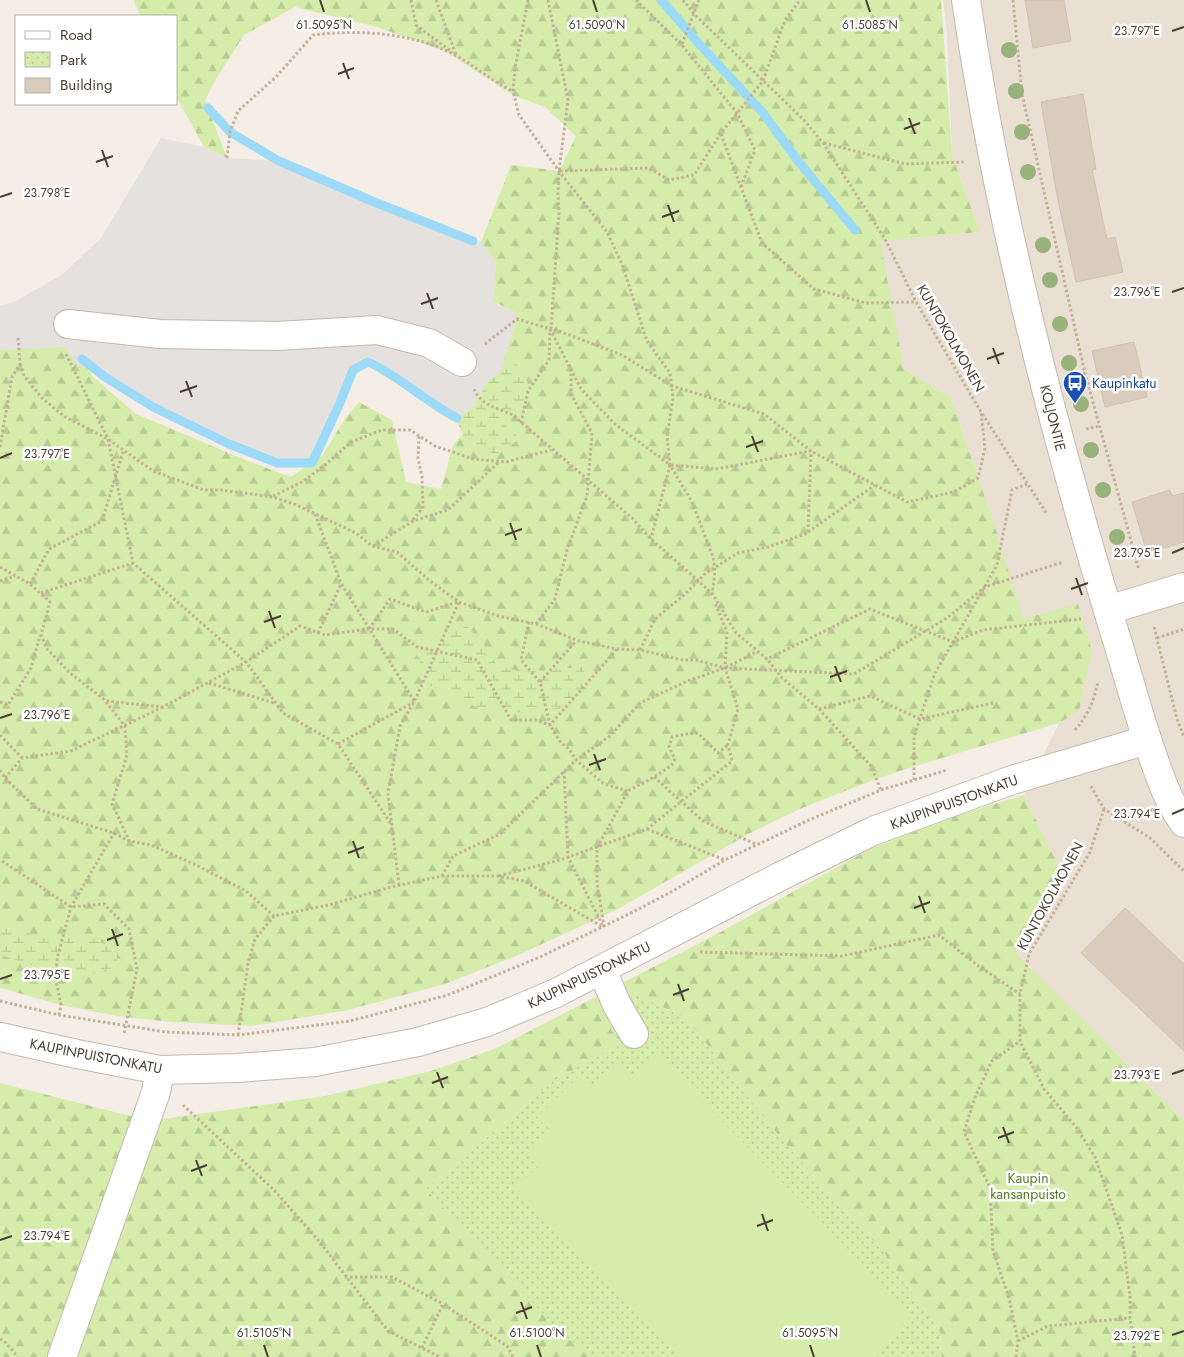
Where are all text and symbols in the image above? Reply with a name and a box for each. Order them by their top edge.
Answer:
legend [15,15,178,105]
text: 61.5095°N [296,16,352,34]
text: 61.5090°N [569,16,625,34]
text: 61.5085°N [842,16,898,34]
text: 23.797°E [1114,22,1160,40]
text: Road [60,24,92,46]
text: Park [60,49,87,71]
text: Building [60,74,112,96]
text: 23.798°E [24,184,70,202]
street label: KUNTOKOLMONEN [912,281,990,395]
text: 23.796°E [1114,283,1160,301]
bus stop icon: Kaupinkatu [1062,370,1088,404]
place label: Kaupinkatu [1092,373,1157,393]
street label: KOLJONTIE [1035,383,1071,453]
text: 23.797°E [24,445,70,463]
text: 23.795°E [1114,544,1160,562]
text: 23.796°E [24,706,70,724]
street label: KAUPINPUISTONKATU [887,770,1021,834]
text: 23.794°E [1114,805,1160,823]
street label: KUNTOKOLMONEN [1012,838,1088,954]
street label: KAUPINPUISTONKATU [524,937,654,1013]
text: 23.795°E [24,966,70,984]
street label: KAUPINPUISTONKATU [28,1033,164,1079]
text: 23.793°E [1114,1066,1160,1084]
park label: Kaupin kansanpuisto [990,1168,1066,1204]
text: 23.794°E [24,1227,70,1245]
text: 61.5105°N [237,1324,291,1342]
text: 61.5100°N [509,1324,565,1342]
text: 61.5095°N [782,1324,838,1342]
text: 23.792°E [1114,1327,1160,1345]

